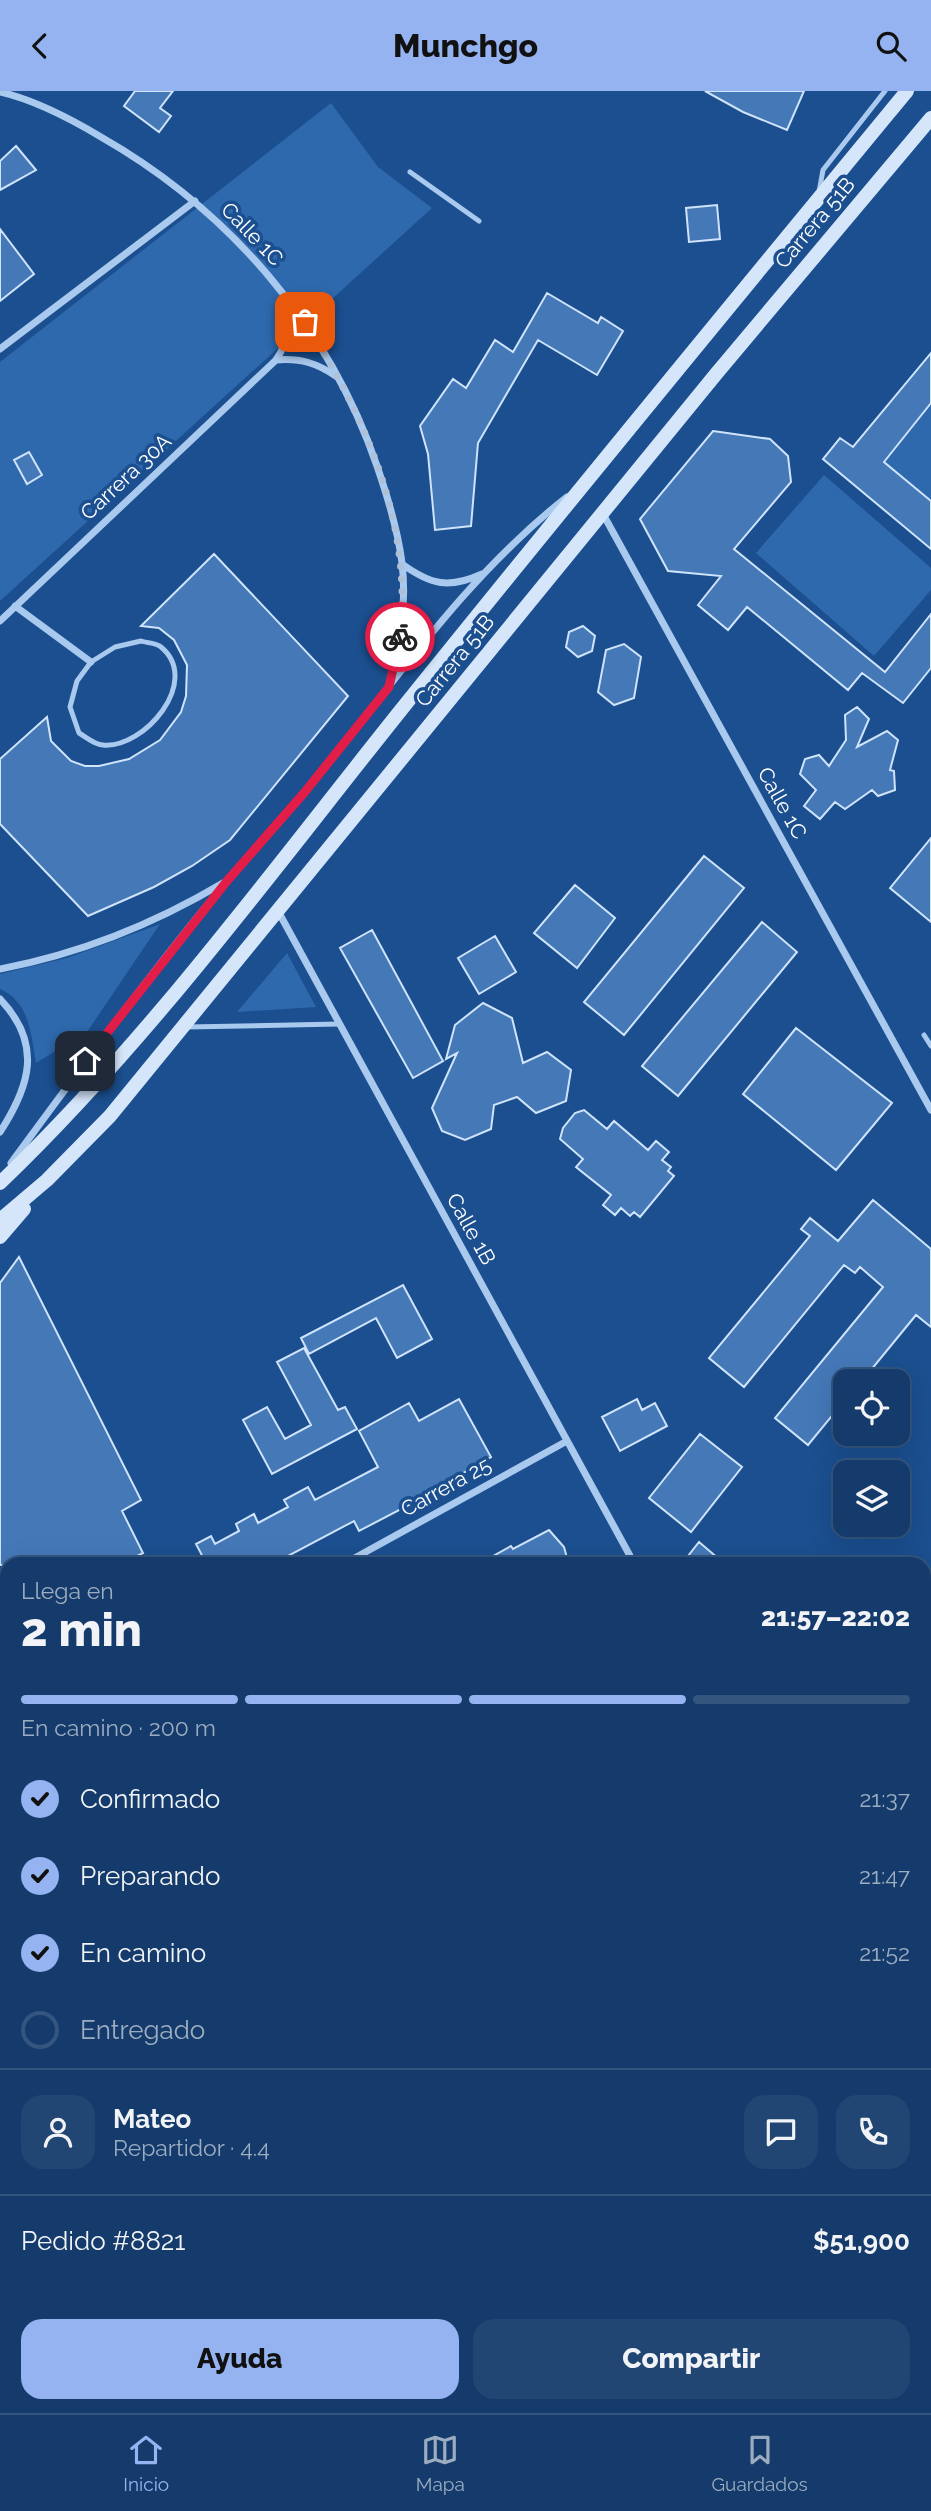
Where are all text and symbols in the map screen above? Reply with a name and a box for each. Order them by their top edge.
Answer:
icon: back [21,27,59,65]
text: Munchgo [393,27,538,64]
icon: search [872,27,910,65]
street label: Carrera 51B [769,172,860,273]
street label: Calle 1C [216,197,289,271]
pin [275,292,335,352]
icon: bag [286,303,324,341]
street label: Carrera 30A [75,428,176,525]
courier [365,602,435,672]
street label: Carrera 51B [410,610,499,712]
icon: bike [381,618,419,656]
street label: Calle 1C [753,762,812,843]
pin [55,1031,115,1091]
icon: home [66,1042,104,1080]
street label: Calle 1B [442,1189,501,1269]
map controls [833,1369,910,1537]
button: locate [833,1369,910,1446]
street label: Carrera 25 [396,1452,495,1522]
button: layers [833,1460,910,1537]
text: Llega en [21,1577,114,1604]
text: 21:57–22:02 [761,1602,910,1632]
text: 2 min [21,1603,142,1657]
text: En camino · 200 m [21,1714,216,1741]
icon: check [21,1780,59,1818]
text: Confirmado [80,1784,220,1814]
text: 21:37 [859,1785,910,1812]
icon: check [21,1857,59,1895]
text: Preparando [80,1861,220,1891]
text: 21:47 [859,1862,910,1889]
icon: check [21,1934,59,1972]
text: En camino [80,1938,206,1968]
text: 21:52 [859,1939,910,1966]
text: Entregado [80,2015,205,2045]
button: person [21,2095,95,2169]
button: chat [744,2095,818,2169]
button: phone [836,2095,910,2169]
text: Mateo [113,2104,191,2134]
text: Repartidor · 4.4 [113,2134,270,2161]
text: Pedido #8821 [21,2226,185,2256]
text: $51,900 [813,2226,910,2256]
button: Ayuda [21,2319,459,2399]
button: Compartir [473,2319,910,2399]
tab: Inicio [123,2431,169,2495]
tab: Mapa [416,2431,465,2495]
tab: Guardados [712,2431,808,2495]

